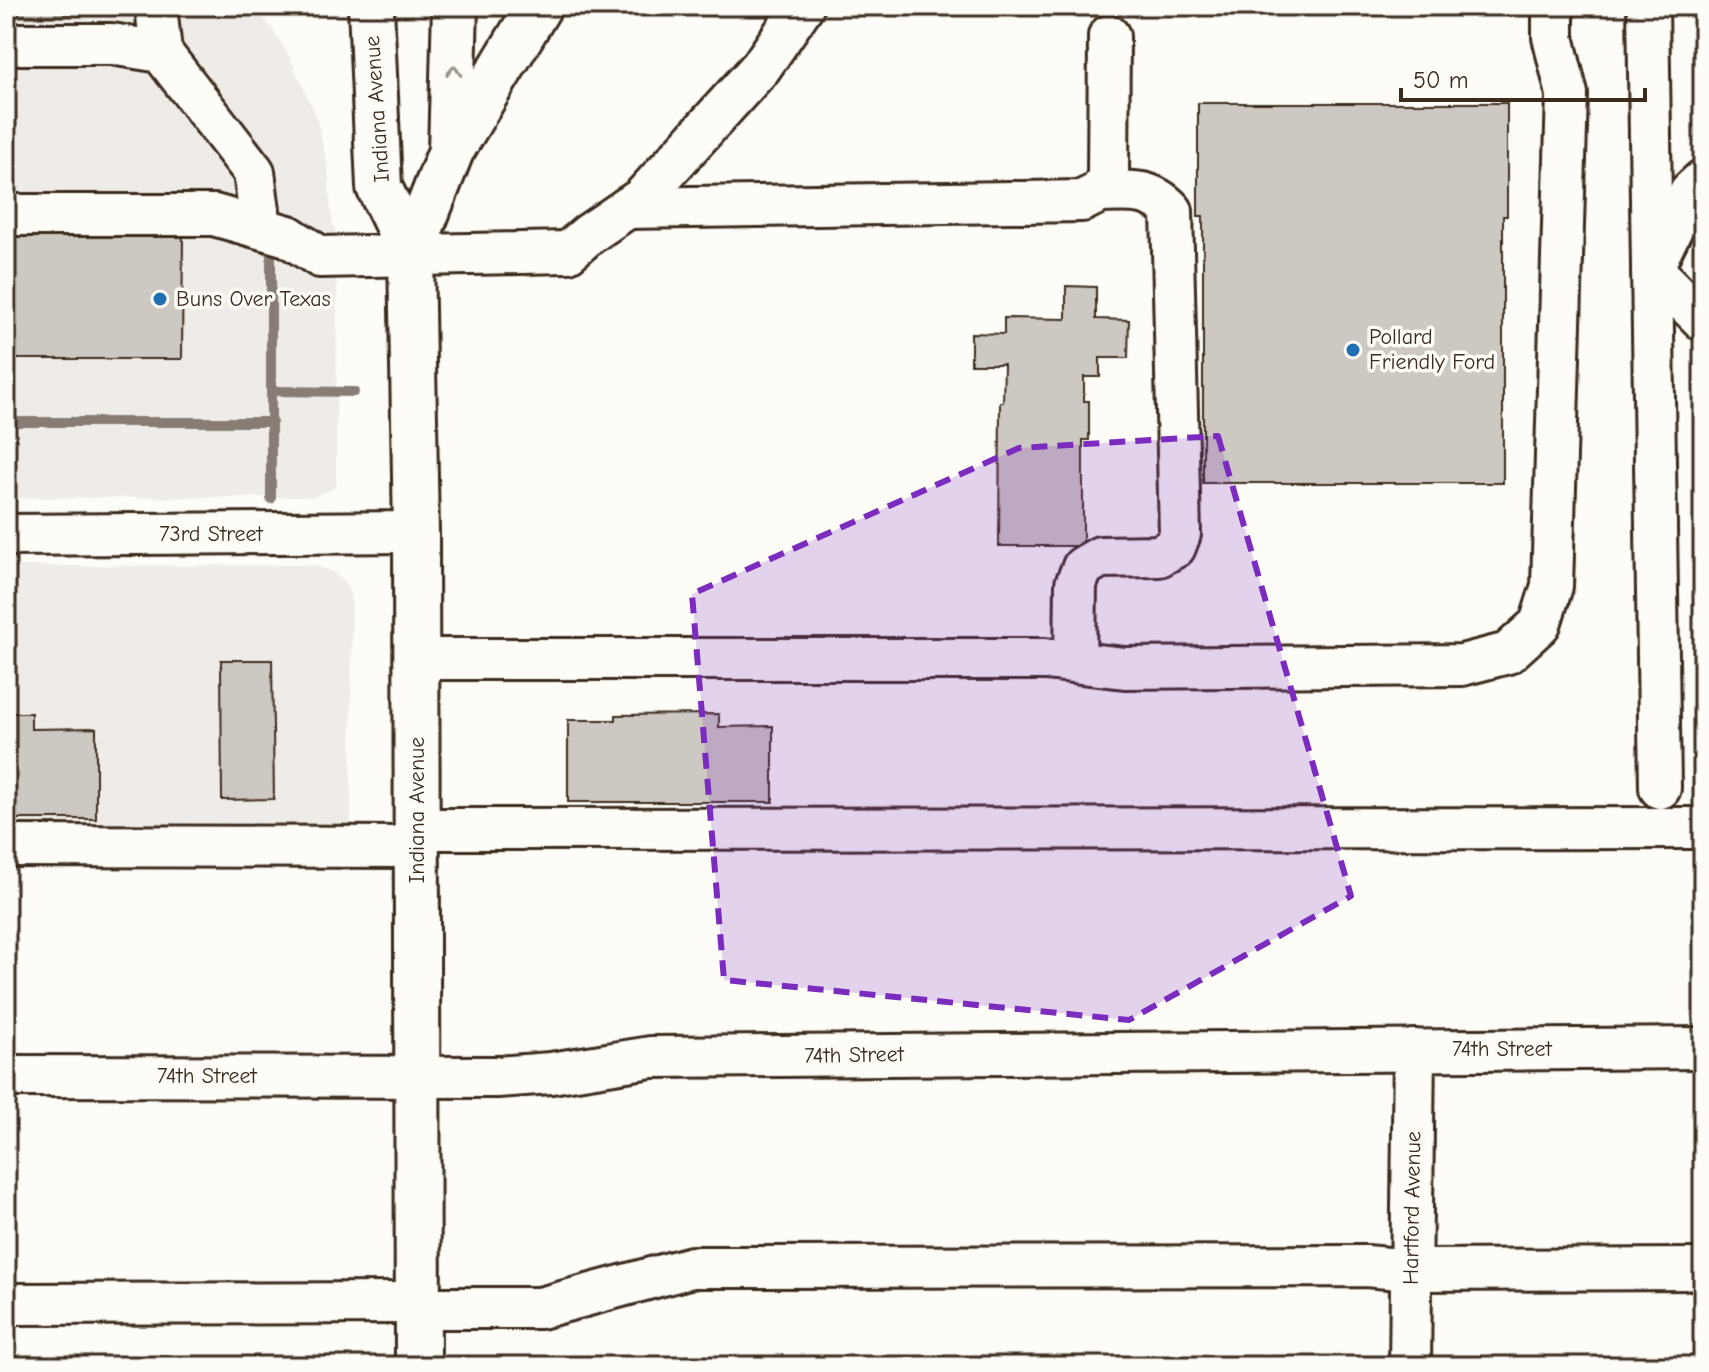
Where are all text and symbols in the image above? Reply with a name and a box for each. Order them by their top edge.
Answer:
street label: Indiana Avenue [359,35,395,183]
scale bar [1401,52,1645,102]
one-way arrow [446,64,463,77]
text: 50 m [1413,66,1469,94]
place label: Buns Over Texas [176,286,331,312]
marker: Buns Over Texas [151,290,169,308]
place label: Pollard Friendly Ford [1369,324,1495,375]
marker: Pollard Friendly Ford [1344,341,1362,359]
street label: 73rd Street [159,521,264,547]
street label: Indiana Avenue [404,737,430,883]
street label: 74th Street [1452,1036,1553,1062]
street label: 74th Street [804,1041,905,1069]
street label: 74th Street [157,1063,258,1089]
street label: Hartford Avenue [1398,1131,1426,1285]

